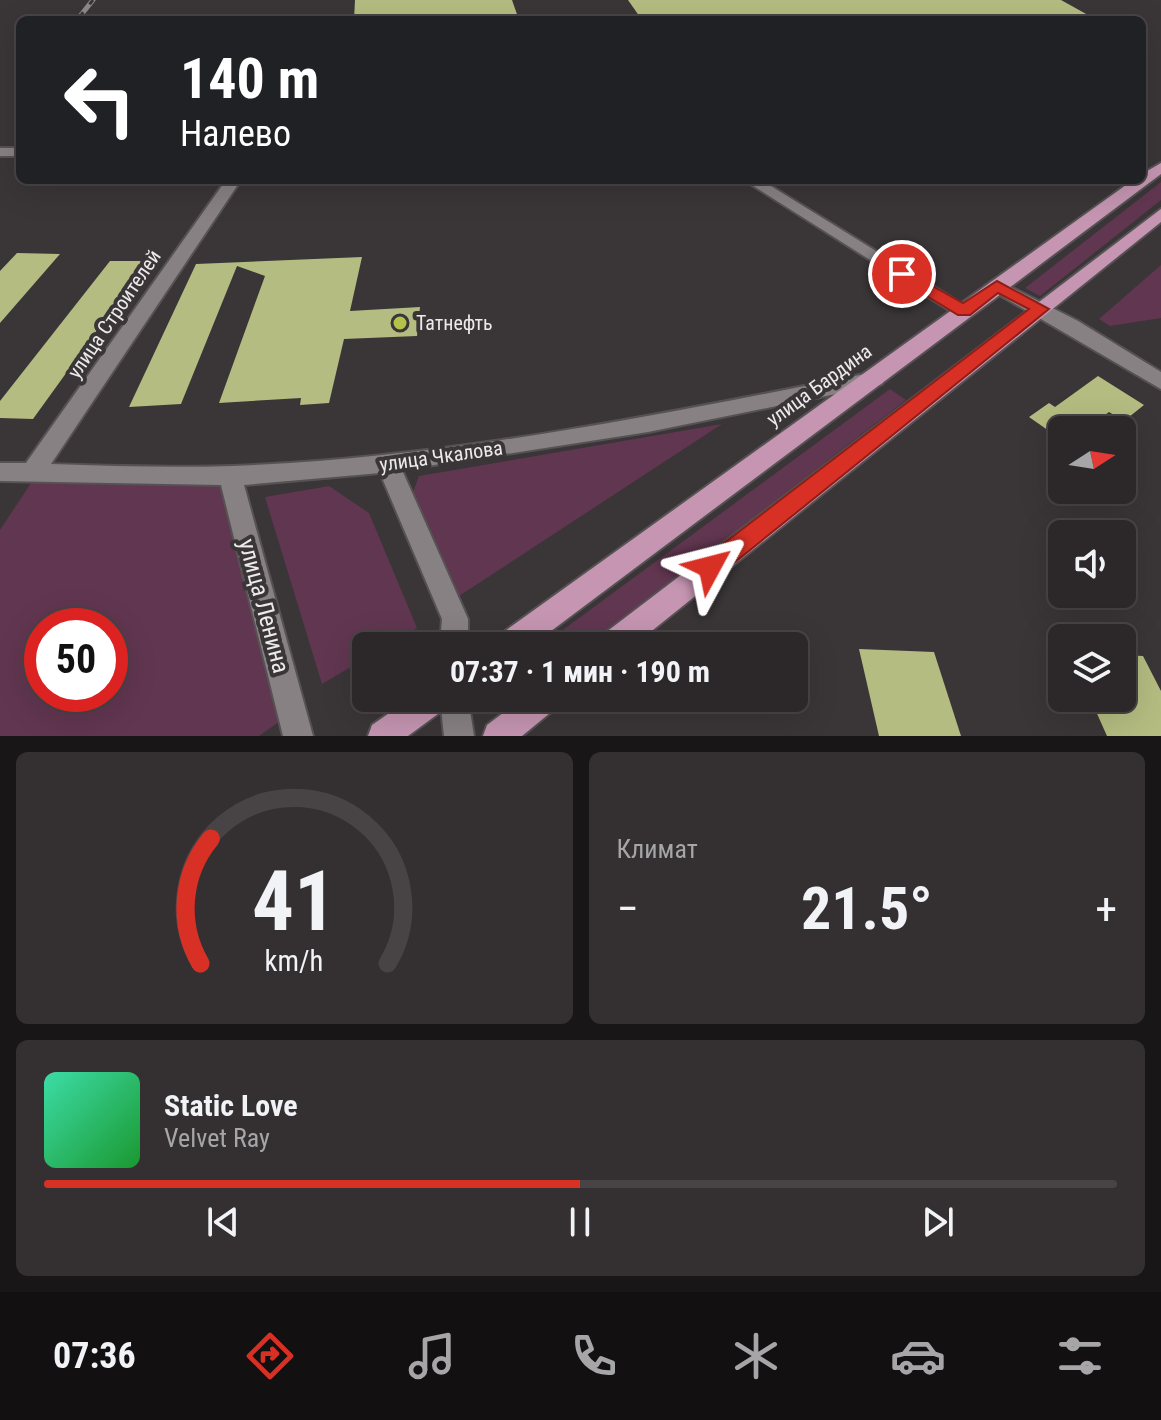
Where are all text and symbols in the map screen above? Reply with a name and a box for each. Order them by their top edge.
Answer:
text: 140 m [180,46,319,112]
icon: left [48,48,152,152]
text: Налево [180,113,291,155]
pin [868,240,936,308]
street label: улица Строителей [62,245,166,383]
icon: arrive [880,252,924,296]
place label: Татнефть [416,311,493,335]
marker: Татнефть [391,314,409,332]
street label: улица Бардина [762,339,876,431]
north arrow [1048,416,1136,504]
map controls [1048,416,1136,712]
street label: улица Чкалова [378,435,504,477]
button: sound [1048,520,1136,608]
position arrow [668,525,752,609]
street label: улица Ленина [233,536,295,676]
speed limit sign: 50 [24,608,128,712]
button: layers [1048,624,1136,712]
text: 07:37 · 1 мин · 190 m [450,654,710,689]
text: Климат [617,834,698,864]
text: 41 [252,853,336,950]
text: 21.5° [801,873,933,944]
text: − [617,883,639,935]
text: + [1095,883,1117,935]
text: km/h [265,944,324,978]
text: Static Love [164,1088,298,1123]
text: Velvet Ray [164,1123,270,1153]
icon: previous [201,1200,245,1244]
icon: pause [558,1200,602,1244]
icon: next [916,1200,960,1244]
icon: directions [242,1328,298,1384]
icon: music [404,1328,460,1384]
icon: phone [566,1328,622,1384]
icon: climate [728,1328,784,1384]
icon: car [890,1328,946,1384]
icon: filters [1052,1328,1108,1384]
text: 07:36 [53,1335,136,1377]

